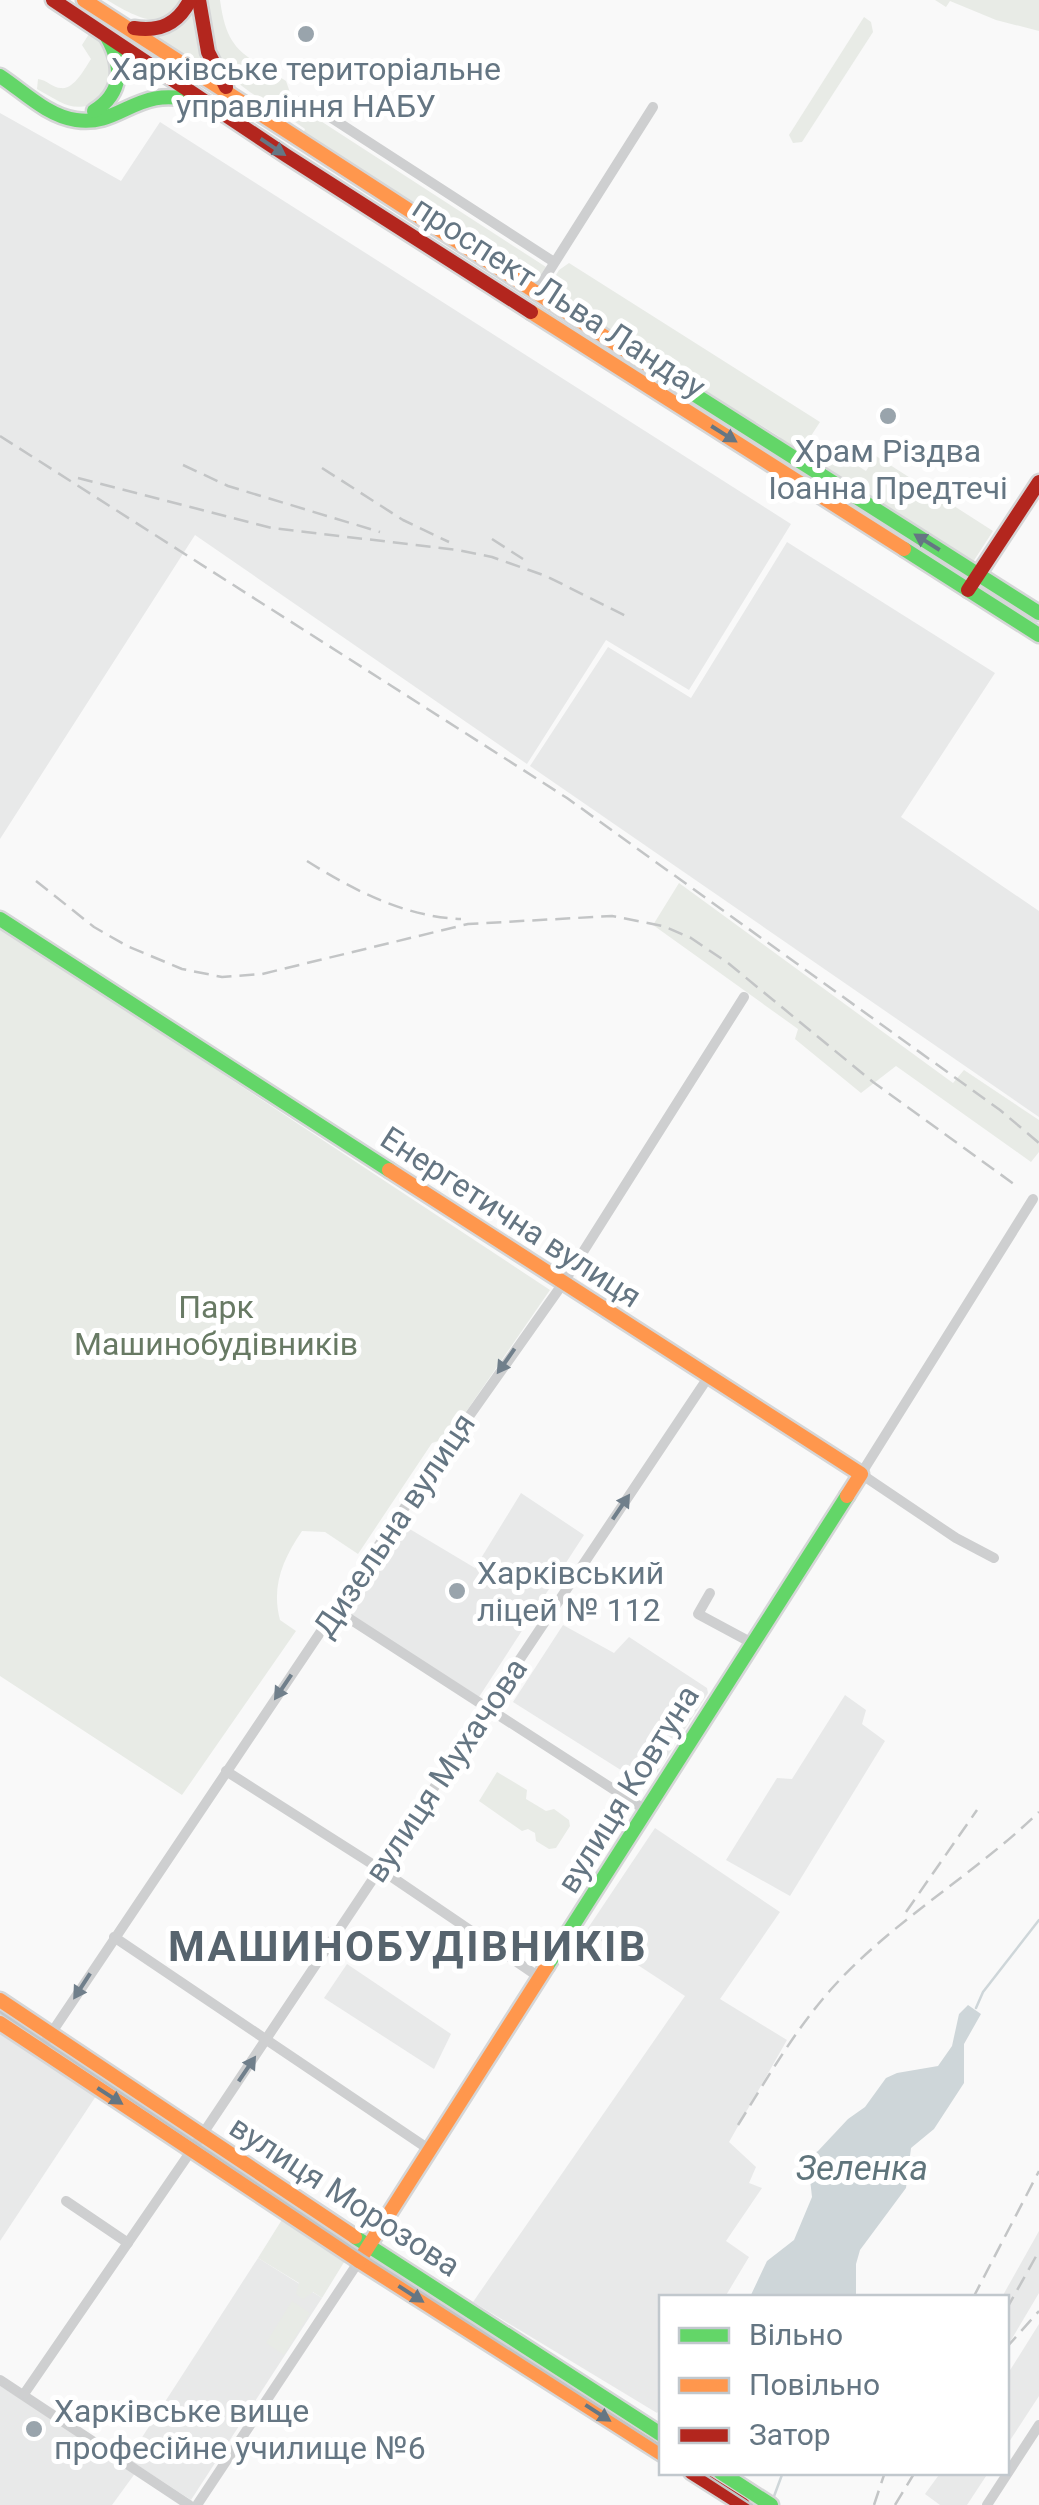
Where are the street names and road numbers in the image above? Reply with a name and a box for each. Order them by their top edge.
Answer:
street label: проспект Льва Ландау [406,188,712,406]
street label: Енергетична вулиця [374,1119,648,1315]
street label: Дизельна вулиця [305,1406,483,1644]
street label: вулиця Мухачова [357,1651,535,1889]
street label: вулиця Ковтуна [549,1678,707,1900]
street label: вулиця Морозова [223,2107,467,2285]

